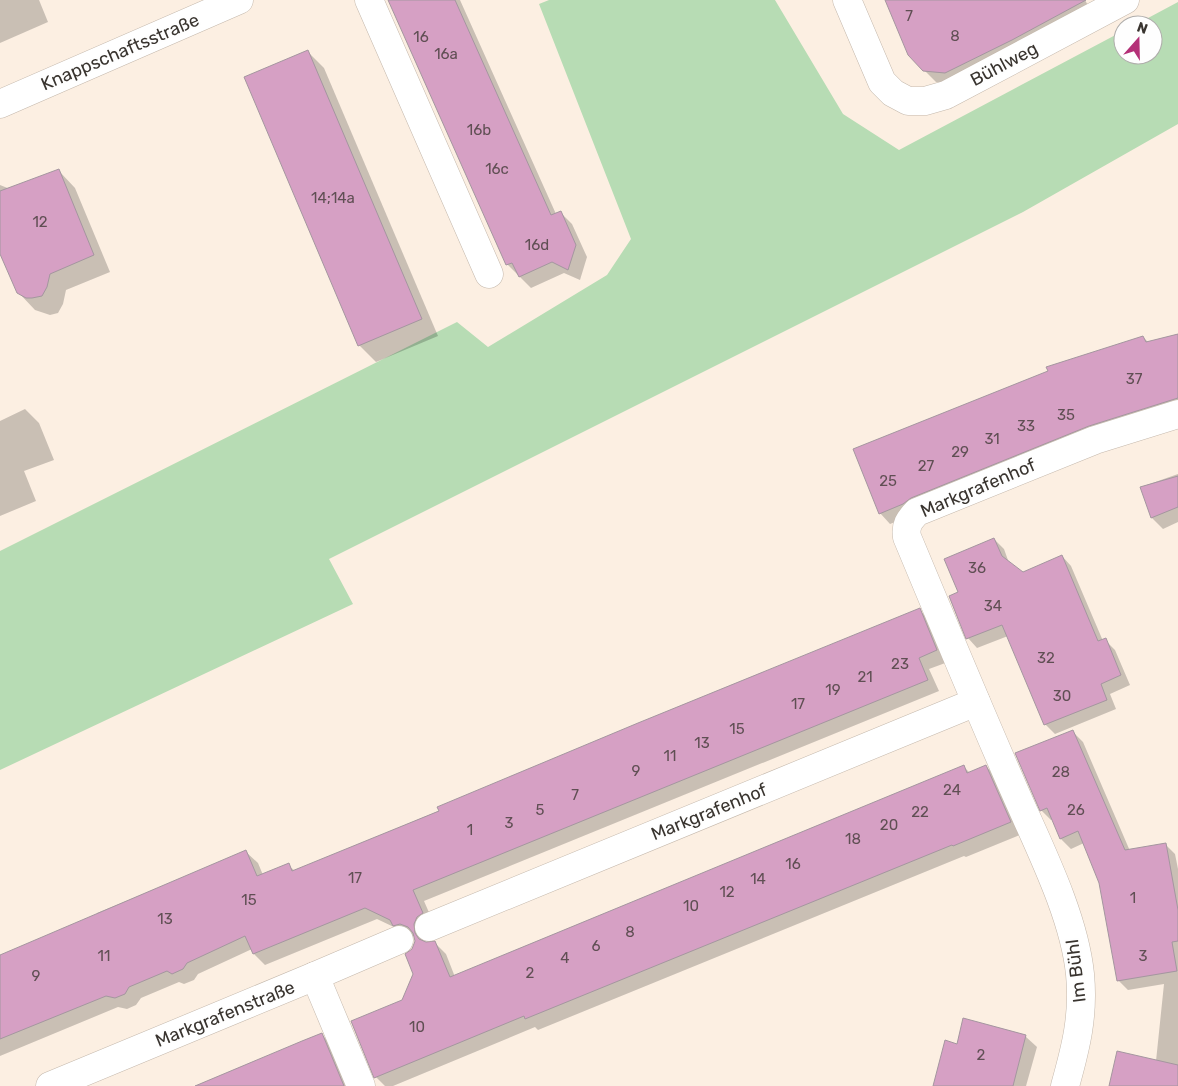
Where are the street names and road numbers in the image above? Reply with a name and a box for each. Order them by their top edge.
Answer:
street label: Knappschaftsstraße [38,9,202,95]
street label: Bühlweg [967,37,1041,91]
street label: Markgrafenhof [917,454,1039,522]
street label: Markgrafenhof [648,779,770,845]
street label: Im Bühl [1061,938,1091,1004]
street label: Markgrafenstraße [152,976,298,1052]

